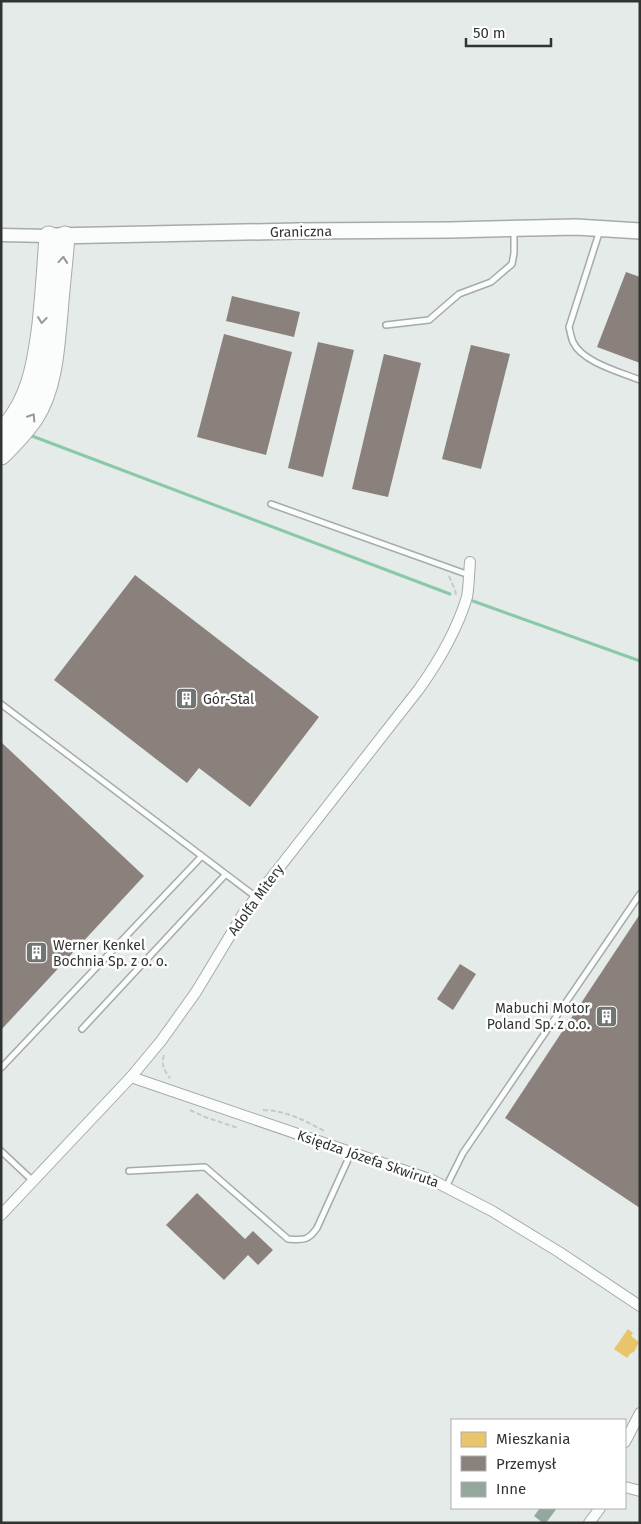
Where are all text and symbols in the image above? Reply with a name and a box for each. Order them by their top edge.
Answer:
scale bar [466,15,551,47]
text: 50 m [473,24,506,42]
street label: Graniczna [270,223,332,241]
one-way arrow [57,255,68,263]
one-way arrow [37,316,48,324]
one-way arrow [26,414,36,423]
building icon: Gór-Stal [175,687,199,711]
place label: Gór-Stal [203,691,254,708]
street label: Adolfa Mitery [224,861,288,939]
place label: Werner Kenkel Bochnia Sp. z o. o. [53,937,167,970]
building icon: Werner Kenkel Bochnia Sp. z o. o. [25,941,49,965]
place label: Mabuchi Motor Poland Sp. z o.o. [487,1000,591,1033]
building icon: Mabuchi Motor Poland Sp. z o.o. [594,1004,618,1028]
street label: Księdza Józefa Skwiruta [295,1127,441,1191]
legend [451,1419,626,1509]
text: Mieszkania [496,1430,570,1448]
text: Przemysł [496,1455,557,1473]
text: Inne [496,1480,526,1498]

